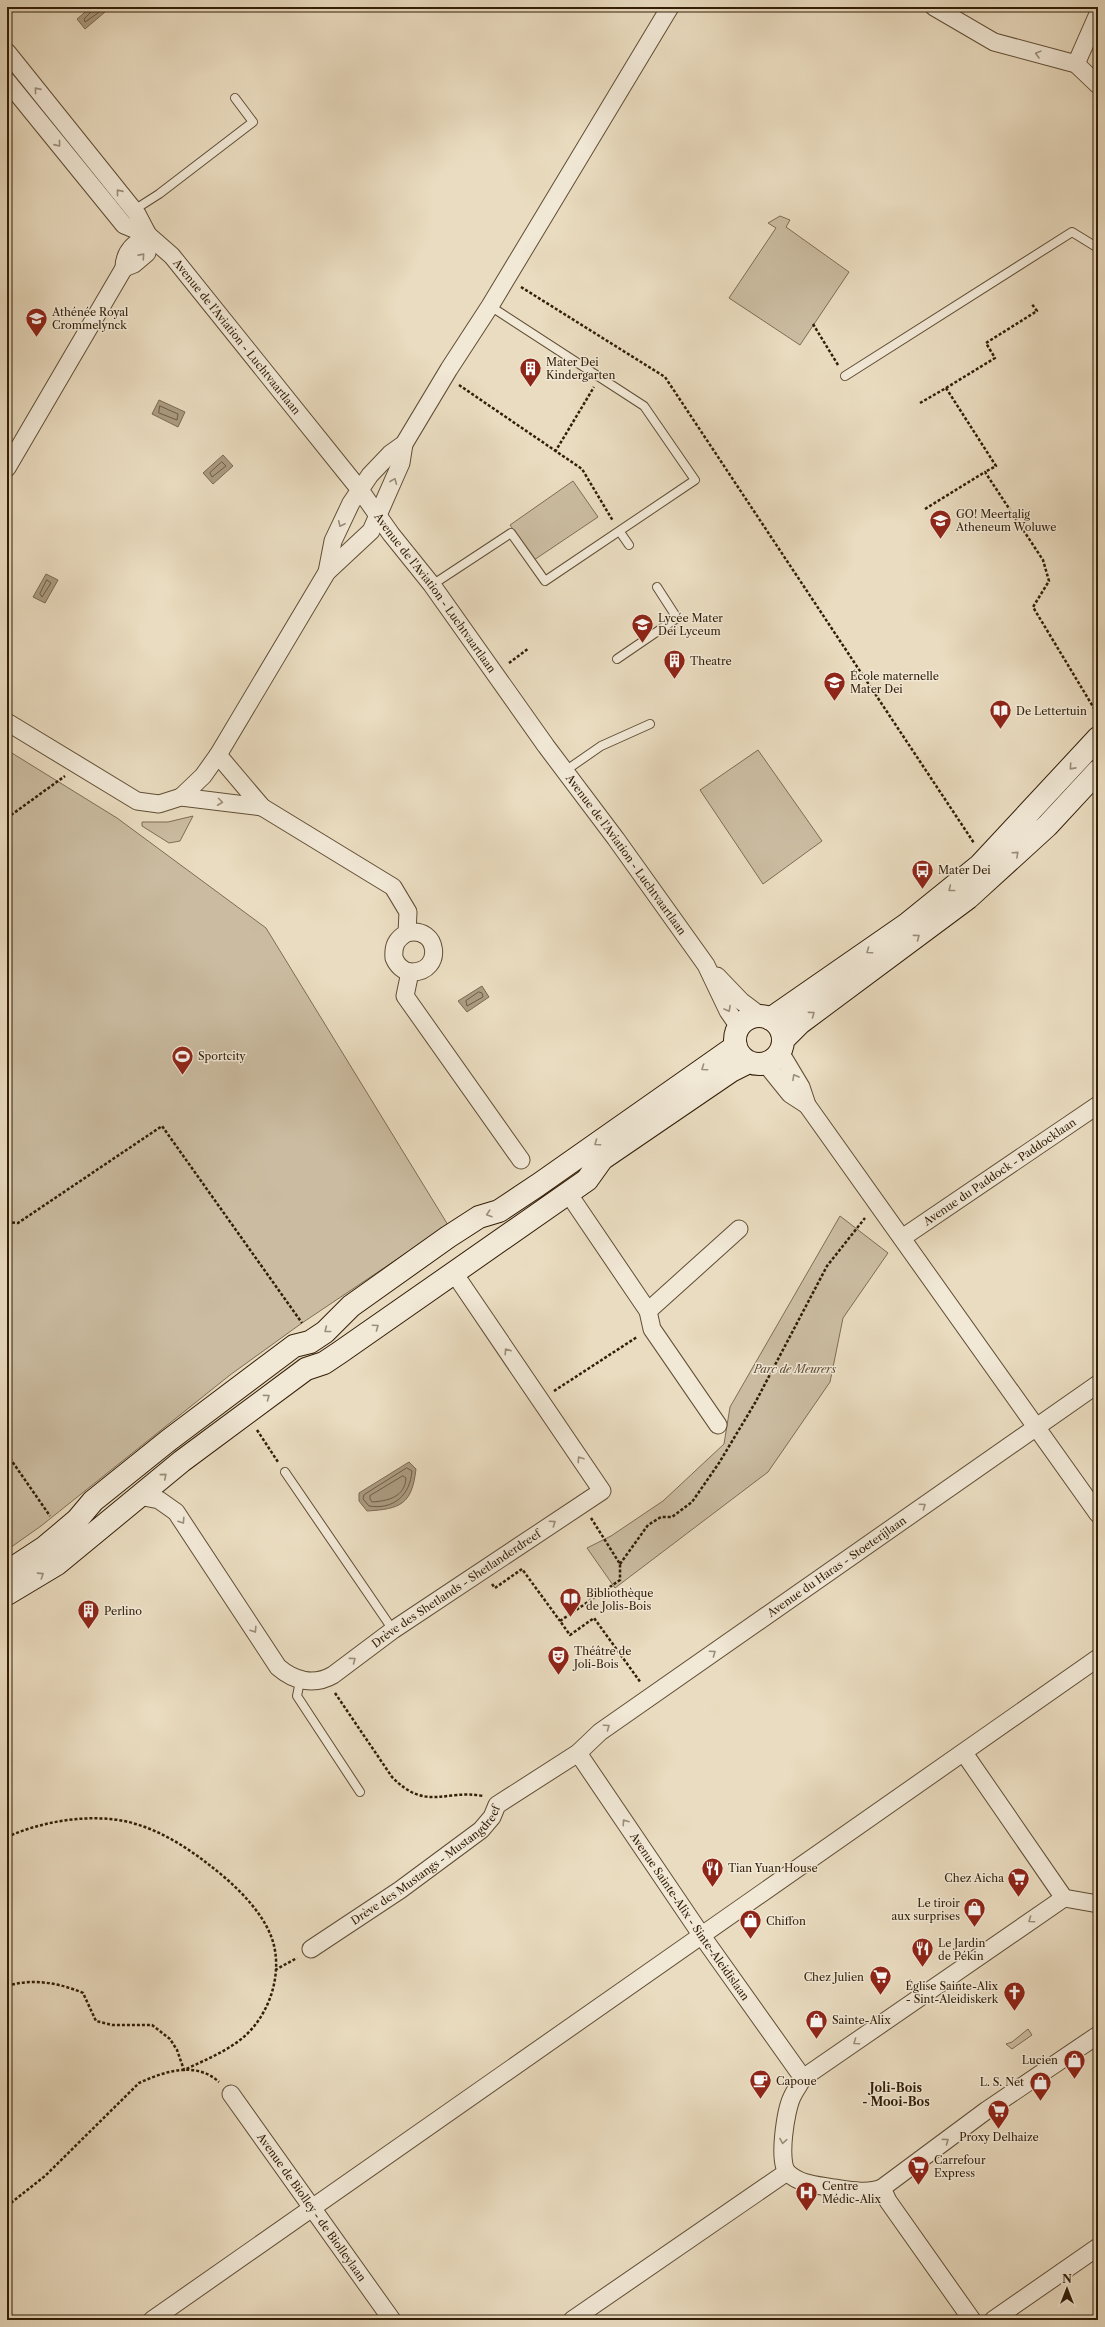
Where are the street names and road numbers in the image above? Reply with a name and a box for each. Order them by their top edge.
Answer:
street label: Avenue de l'Aviation - Luchtvaartlaan [170,255,304,417]
street label: Avenue de l'Aviation - Luchtvaartlaan [371,509,499,676]
street label: Avenue de l'Aviation - Luchtvaartlaan [562,771,689,938]
street label: Avenue du Paddock - Paddocklaan [920,1115,1079,1229]
street label: Avenue du Haras - Stoeterijlaan [764,1513,909,1621]
street label: Drève des Shetlands - Shetlanderdreef [369,1525,545,1651]
street label: Drève des Mustangs - Mustangdreef [348,1801,504,1928]
street label: Avenue Sainte-Alix - Sinte-Aleidislaan [626,1829,753,2003]
street label: Avenue de Biolley - de Biolleylaan [253,2130,369,2284]

